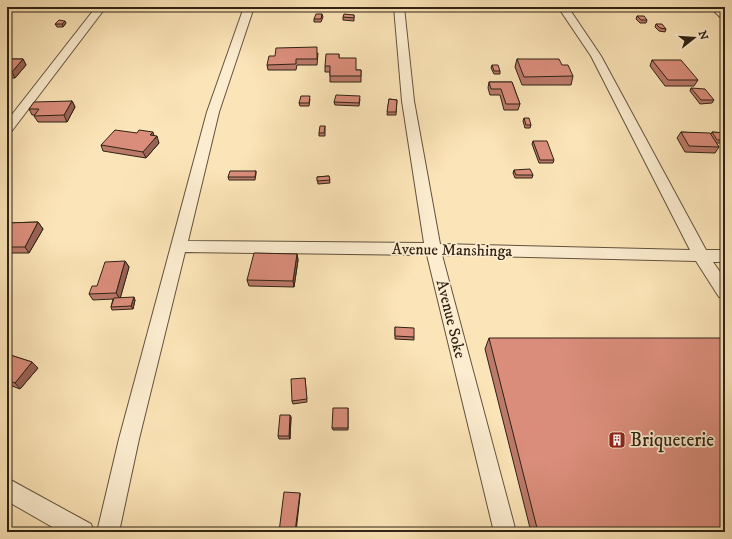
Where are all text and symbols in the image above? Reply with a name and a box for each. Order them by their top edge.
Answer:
north arrow [674,18,714,58]
text: N [695,29,711,42]
street label: Avenue Manshinga [392,239,512,261]
street label: Avenue Soke [432,278,470,361]
place label: Briqueterie [630,429,714,453]
building icon: Briqueterie [607,430,627,450]

